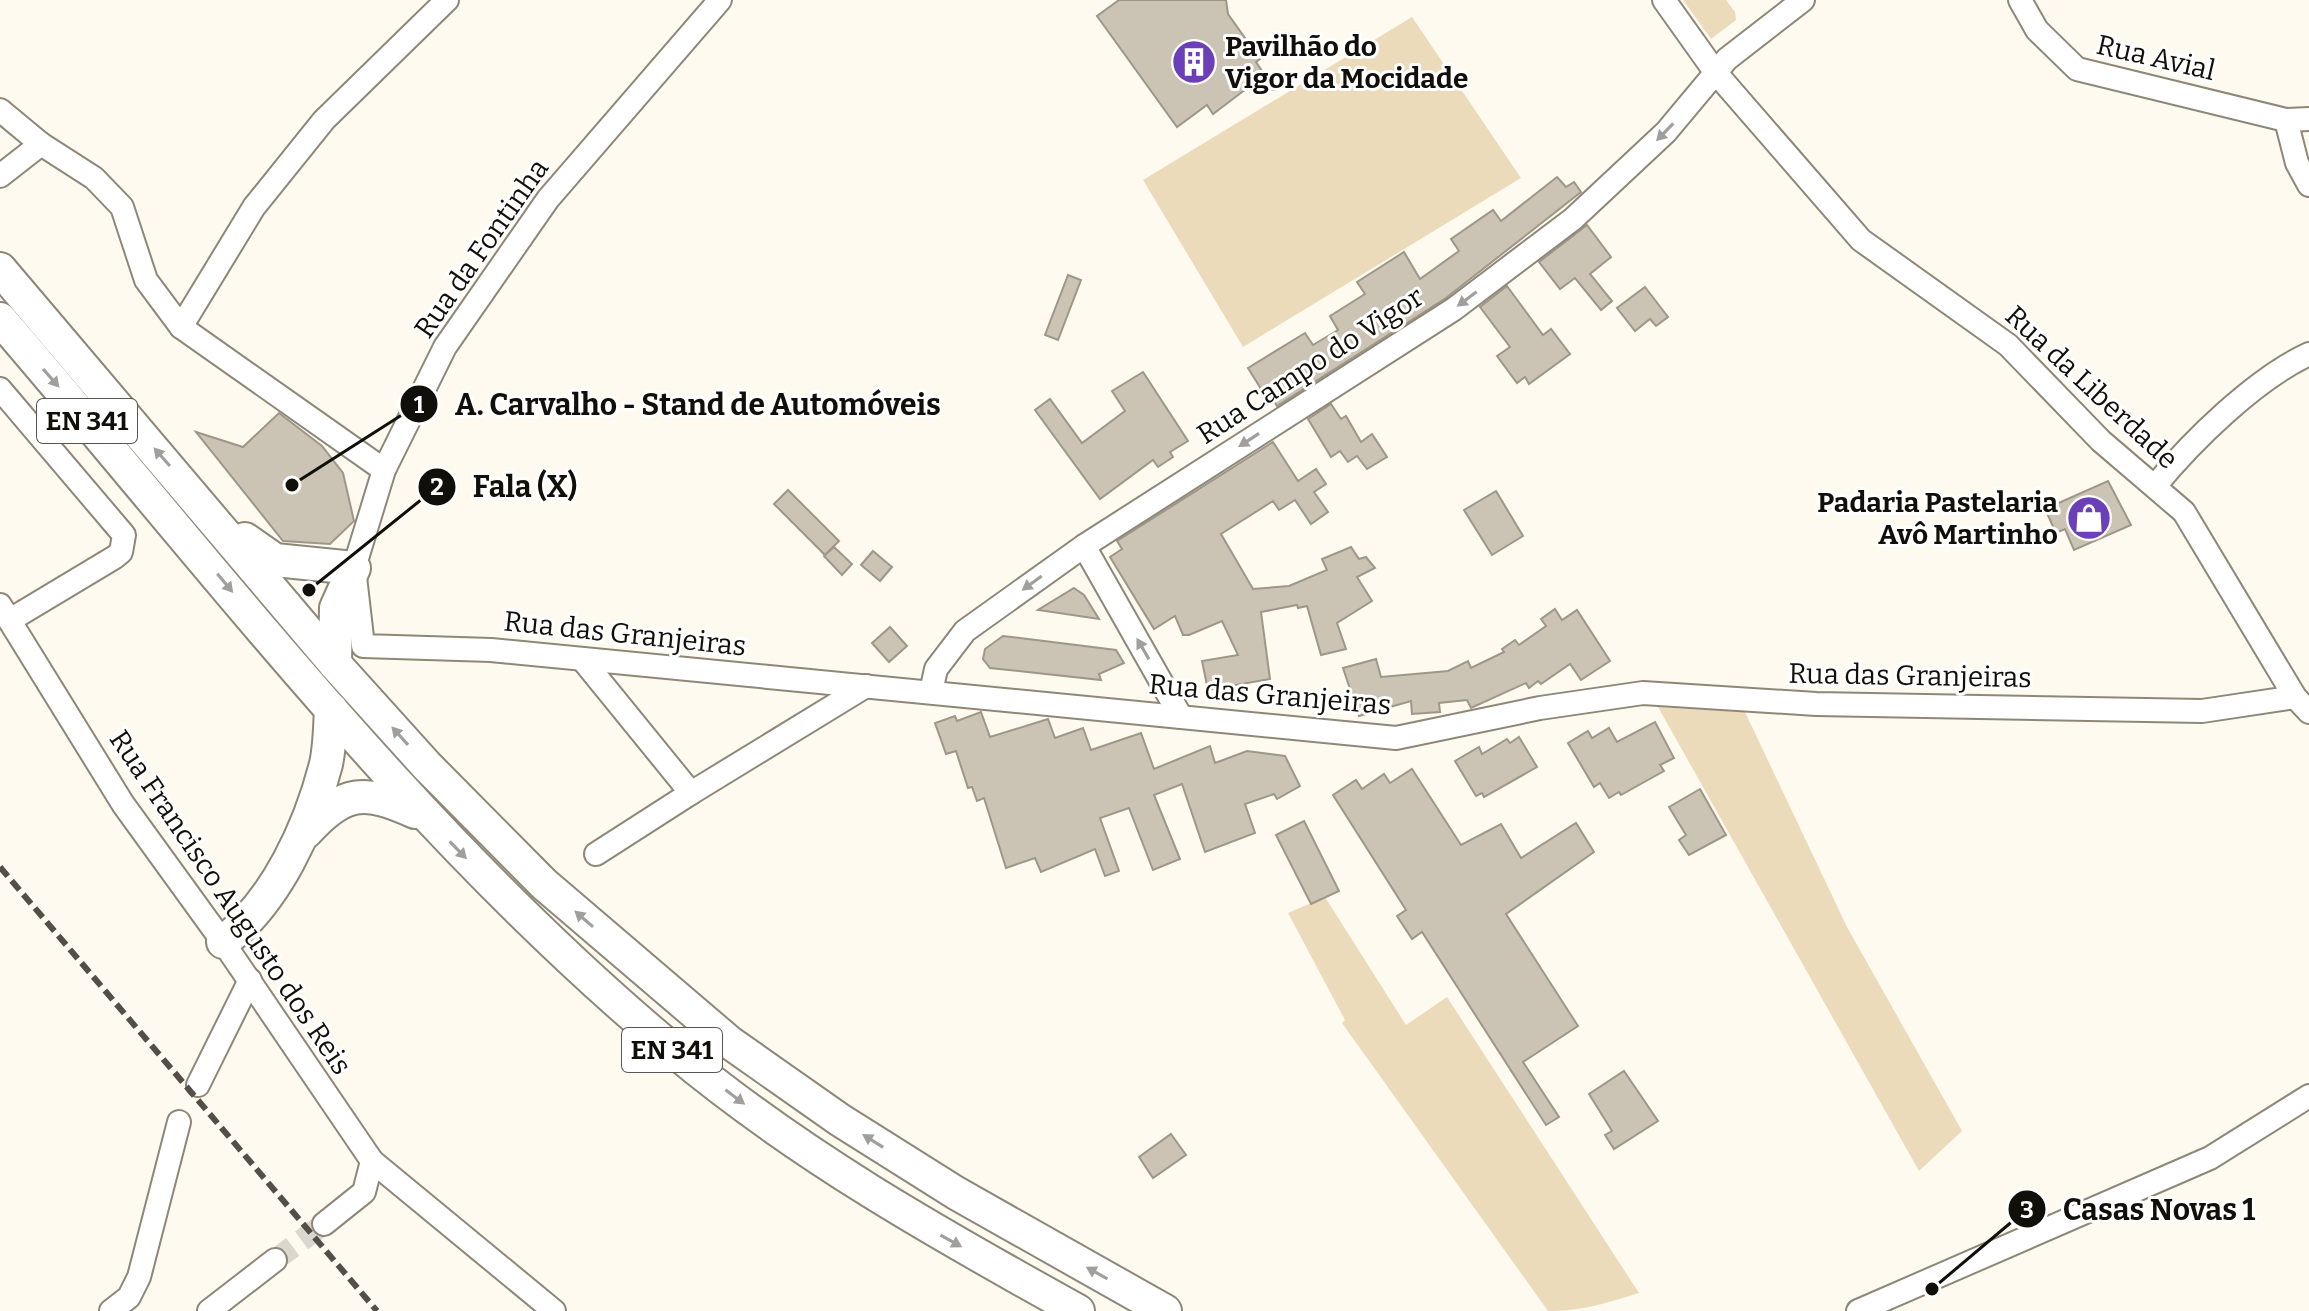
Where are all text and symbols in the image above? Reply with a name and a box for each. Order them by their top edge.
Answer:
street label: Rua Avial [2093,28,2218,87]
place label: Pavilhão do Vigor da Mocidade [1225,30,1468,95]
building icon: Pavilhão do Vigor da Mocidade [1170,38,1218,86]
one-way arrow [1657,122,1675,141]
street label: Rua da Fontinha [407,153,555,344]
street label: Rua Campo do Vigor [1191,280,1429,451]
one-way arrow [1456,291,1478,307]
street label: Rua da Liberdade [1999,299,2185,476]
one-way arrow [42,368,59,388]
callout: A. Carvalho - Stand de Automóveis [399,377,957,431]
text: A. Carvalho - Stand de Automóveis [455,387,941,423]
text: 1 [414,391,425,419]
road number: EN 341 [37,399,137,443]
one-way arrow [1238,433,1259,448]
one-way arrow [154,448,171,468]
callout: Fala (X) [417,460,593,514]
text: Fala (X) [473,469,577,505]
text: 2 [430,473,444,501]
place label: Padaria Pastelaria Avô Martinho [1817,486,2058,551]
shop icon: Padaria Pastelaria Avô Martinho [2065,494,2113,542]
one-way arrow [216,572,233,592]
one-way arrow [1021,575,1042,590]
street label: Rua das Granjeiras [502,604,748,663]
one-way arrow [1136,638,1150,660]
street label: Rua das Granjeiras [1788,657,2032,694]
street label: Rua das Granjeiras [1147,667,1393,722]
street label: Rua Francisco Augusto dos Reis [103,724,358,1081]
one-way arrow [391,726,409,746]
one-way arrow [448,840,466,859]
one-way arrow [575,911,595,928]
road number: EN 341 [622,1028,722,1072]
one-way arrow [725,1089,745,1105]
one-way arrow [862,1135,884,1149]
callout: Casas Novas 1 [2007,1182,2272,1236]
text: Casas Novas 1 [2063,1192,2255,1228]
text: 3 [2020,1196,2034,1224]
one-way arrow [940,1234,963,1248]
one-way arrow [1086,1266,1109,1280]

